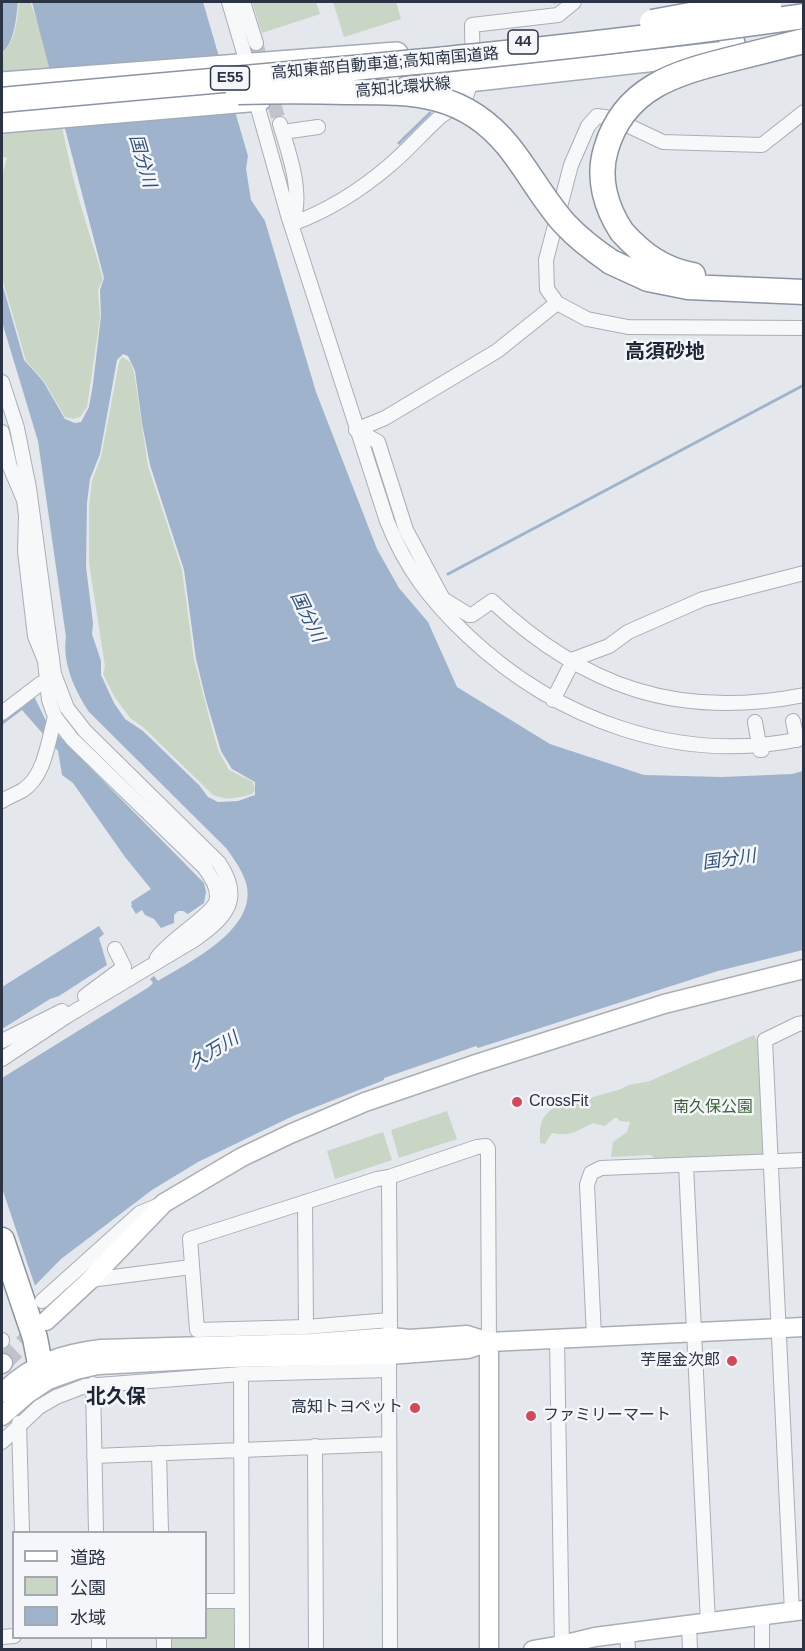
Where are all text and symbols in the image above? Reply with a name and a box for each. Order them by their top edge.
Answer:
road number: 44 [508,30,538,54]
street label: 高知東部自動車道;高知南国道路 [270,44,500,84]
road number: E55 [210,66,250,90]
street label: 高知北環状線 [354,74,452,102]
water label: 国分川 [124,132,160,190]
district label: 高須砂地 [625,340,705,364]
water label: 国分川 [285,588,329,646]
water label: 国分川 [701,846,757,874]
water label: 久万川 [185,1028,243,1074]
place label: CrossFit [529,1092,589,1112]
marker: CrossFit [510,1095,524,1109]
park label: 南久保公園 [673,1098,753,1118]
place label: 芋屋金次郎 [640,1351,720,1371]
marker: 芋屋金次郎 [725,1354,739,1368]
district label: 北久保 [86,1385,146,1409]
place label: 高知トヨペット [291,1398,403,1418]
marker: 高知トヨペット [408,1401,422,1415]
place label: ファミリーマート [543,1406,671,1426]
marker: ファミリーマート [524,1409,538,1423]
legend [12,1531,207,1639]
text: 道路 [70,1548,106,1568]
text: 公園 [70,1578,106,1598]
text: 水域 [70,1608,106,1628]

